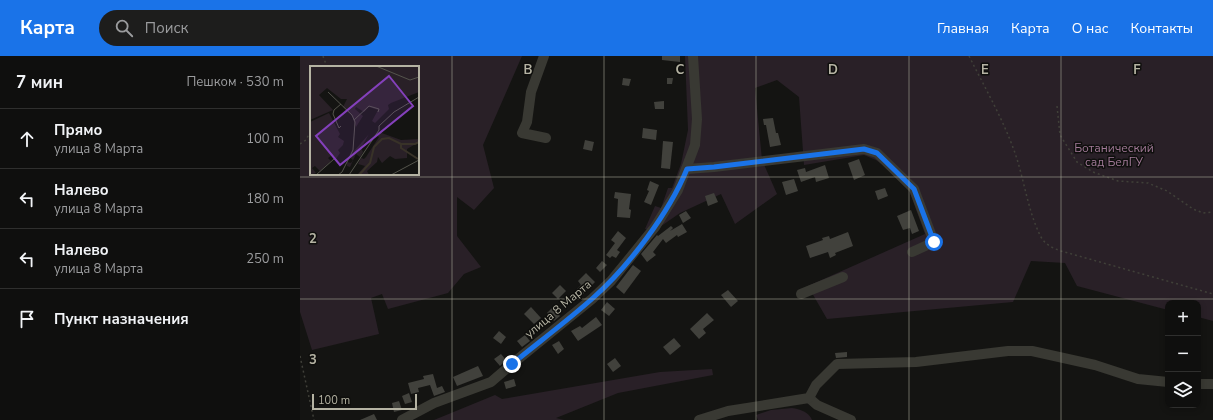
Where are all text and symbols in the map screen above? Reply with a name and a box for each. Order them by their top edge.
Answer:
search box [99,10,379,46]
text: Карта [20,15,75,41]
icon: search [113,17,135,39]
text: Поиск [145,18,188,38]
text: Главная [937,19,989,38]
text: Карта [1011,19,1050,38]
text: О нас [1072,19,1108,38]
text: Контакты [1130,19,1193,38]
text: B [524,61,533,79]
text: C [676,61,685,79]
text: D [828,61,838,79]
text: E [981,61,989,79]
text: F [1133,61,1141,79]
inset map [310,66,419,175]
text: 7 мин [16,71,63,94]
text: Пешком · 530 m [186,73,284,91]
text: Прямо [54,120,102,140]
icon: ahead [16,128,38,150]
text: 100 m [246,130,284,148]
text: улица 8 Марта [54,140,143,158]
park label: Ботанический сад БелГУ [1074,140,1154,170]
text: Налево [54,180,109,200]
icon: left [16,188,38,210]
text: 180 m [246,190,284,208]
text: улица 8 Марта [54,200,143,218]
text: 2 [309,230,317,248]
route start [925,233,943,251]
text: Налево [54,240,109,260]
icon: left [16,248,38,270]
text: 250 m [246,250,284,268]
text: улица 8 Марта [54,260,143,278]
street label: улица 8 Марта [521,276,595,342]
map controls [1165,300,1201,408]
button: + [1165,300,1201,336]
icon: arrive [16,308,38,330]
text: Пункт назначения [54,309,189,329]
button: − [1165,336,1201,372]
text: 3 [309,351,317,369]
route end [503,355,521,373]
button: layers [1165,372,1201,408]
scale bar [312,392,417,411]
text: 100 m [318,393,350,408]

